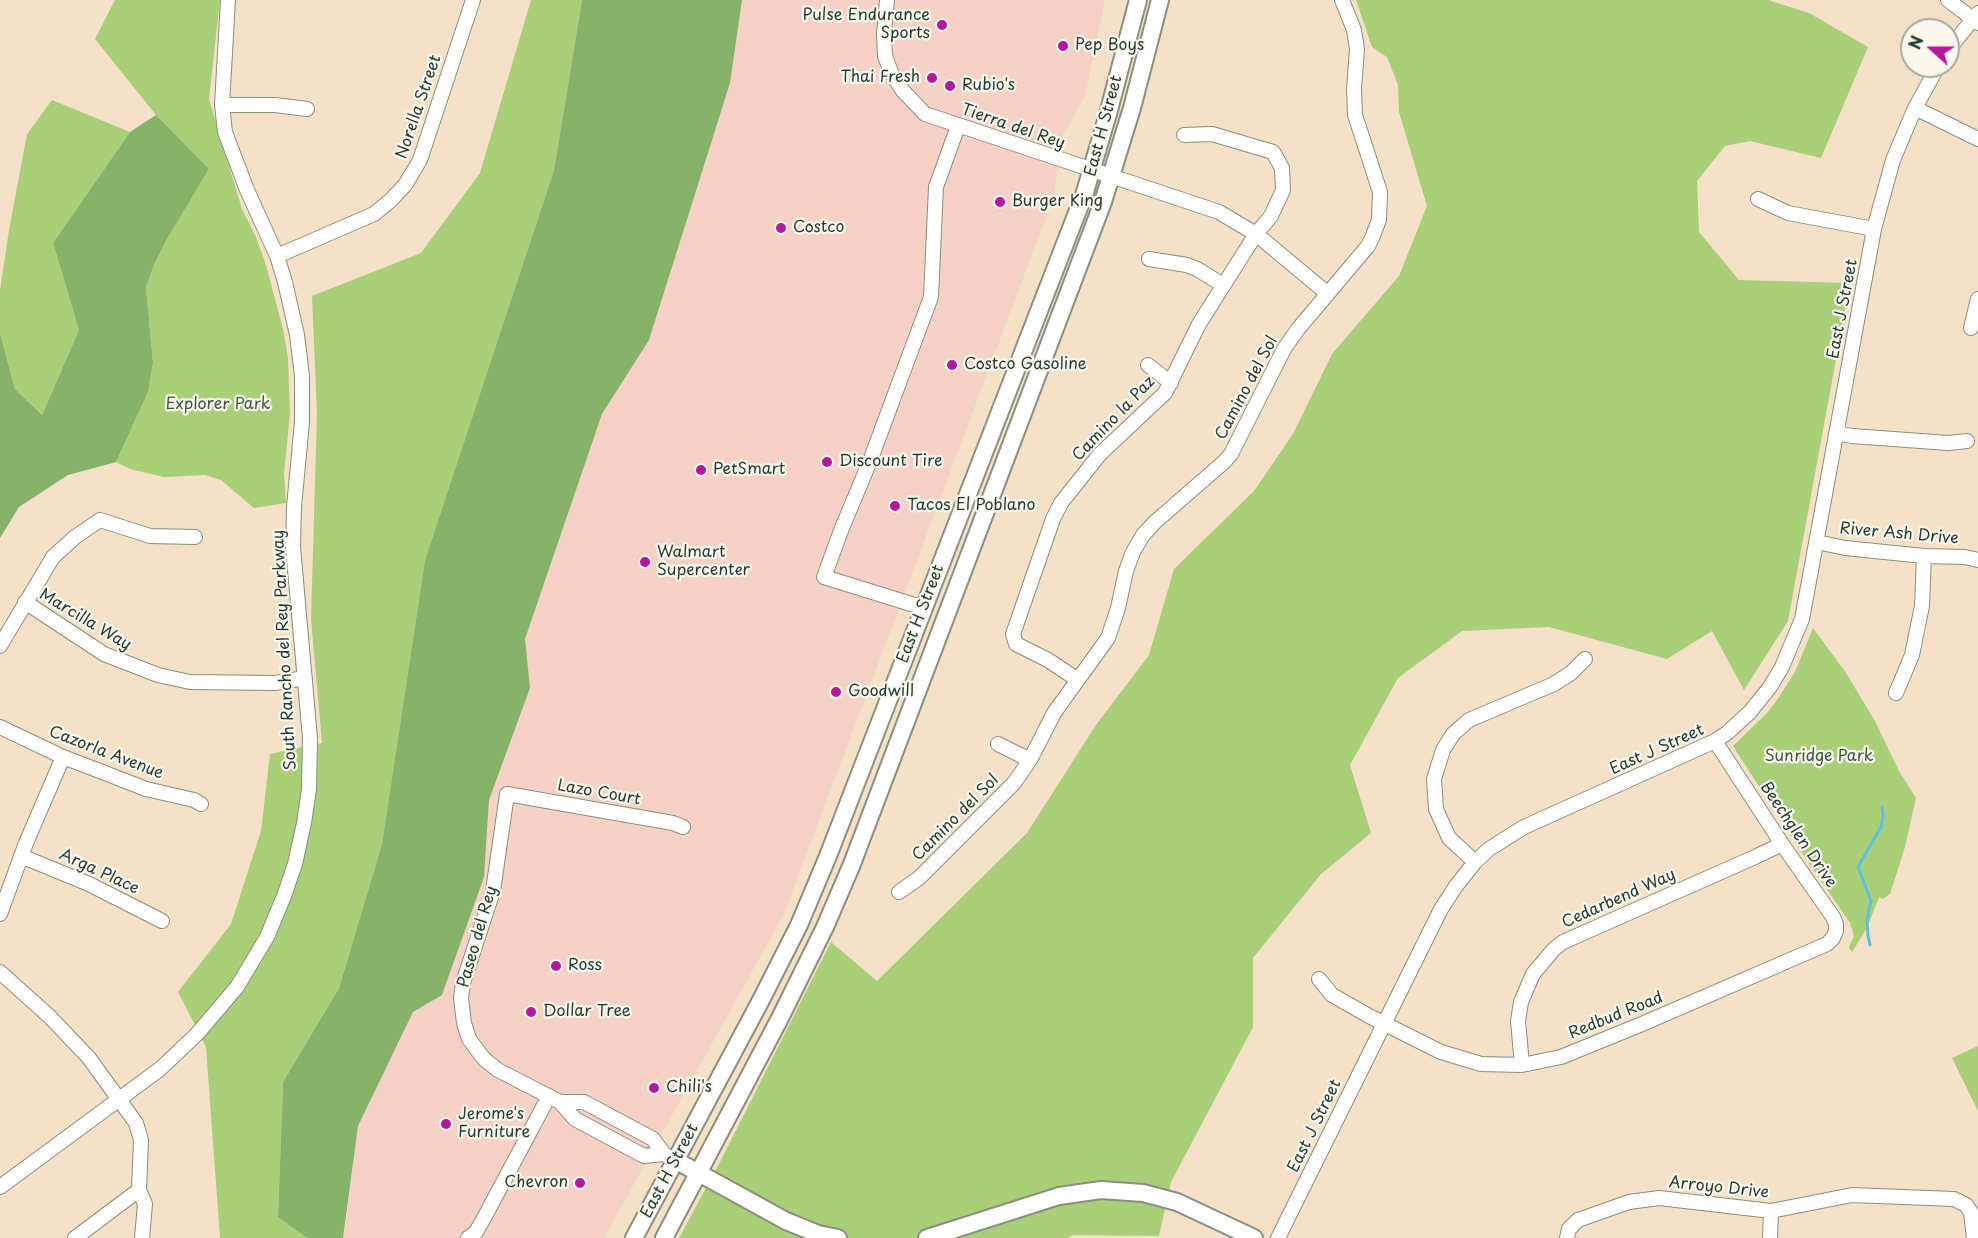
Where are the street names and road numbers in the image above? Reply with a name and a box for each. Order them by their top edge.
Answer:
street label: Norella Street [392,52,446,162]
street label: East H Street [1081,73,1127,179]
street label: Tierra del Rey [959,100,1067,154]
street label: East J Street [1824,258,1862,360]
street label: Camino del Sol [1212,333,1282,443]
street label: Camino la Paz [1069,373,1159,465]
street label: River Ash Drive [1839,519,1959,549]
street label: South Rancho del Rey Parkway [269,529,301,771]
street label: East H Street [893,562,949,666]
street label: Marcilla Way [36,585,134,655]
street label: East J Street [1607,721,1707,779]
street label: Cazorla Avenue [46,722,166,784]
street label: Camino del Sol [909,771,1003,865]
street label: Lazo Court [556,776,642,810]
street label: Beechglen Drive [1756,779,1840,891]
street label: Arga Place [56,845,142,899]
street label: Cedarbend Way [1559,865,1679,933]
street label: Paseo del Rey [454,884,502,990]
street label: Redbud Road [1566,988,1666,1044]
street label: East J Street [1284,1076,1346,1176]
street label: East H Street [637,1121,703,1221]
street label: Arroyo Drive [1668,1173,1770,1203]

